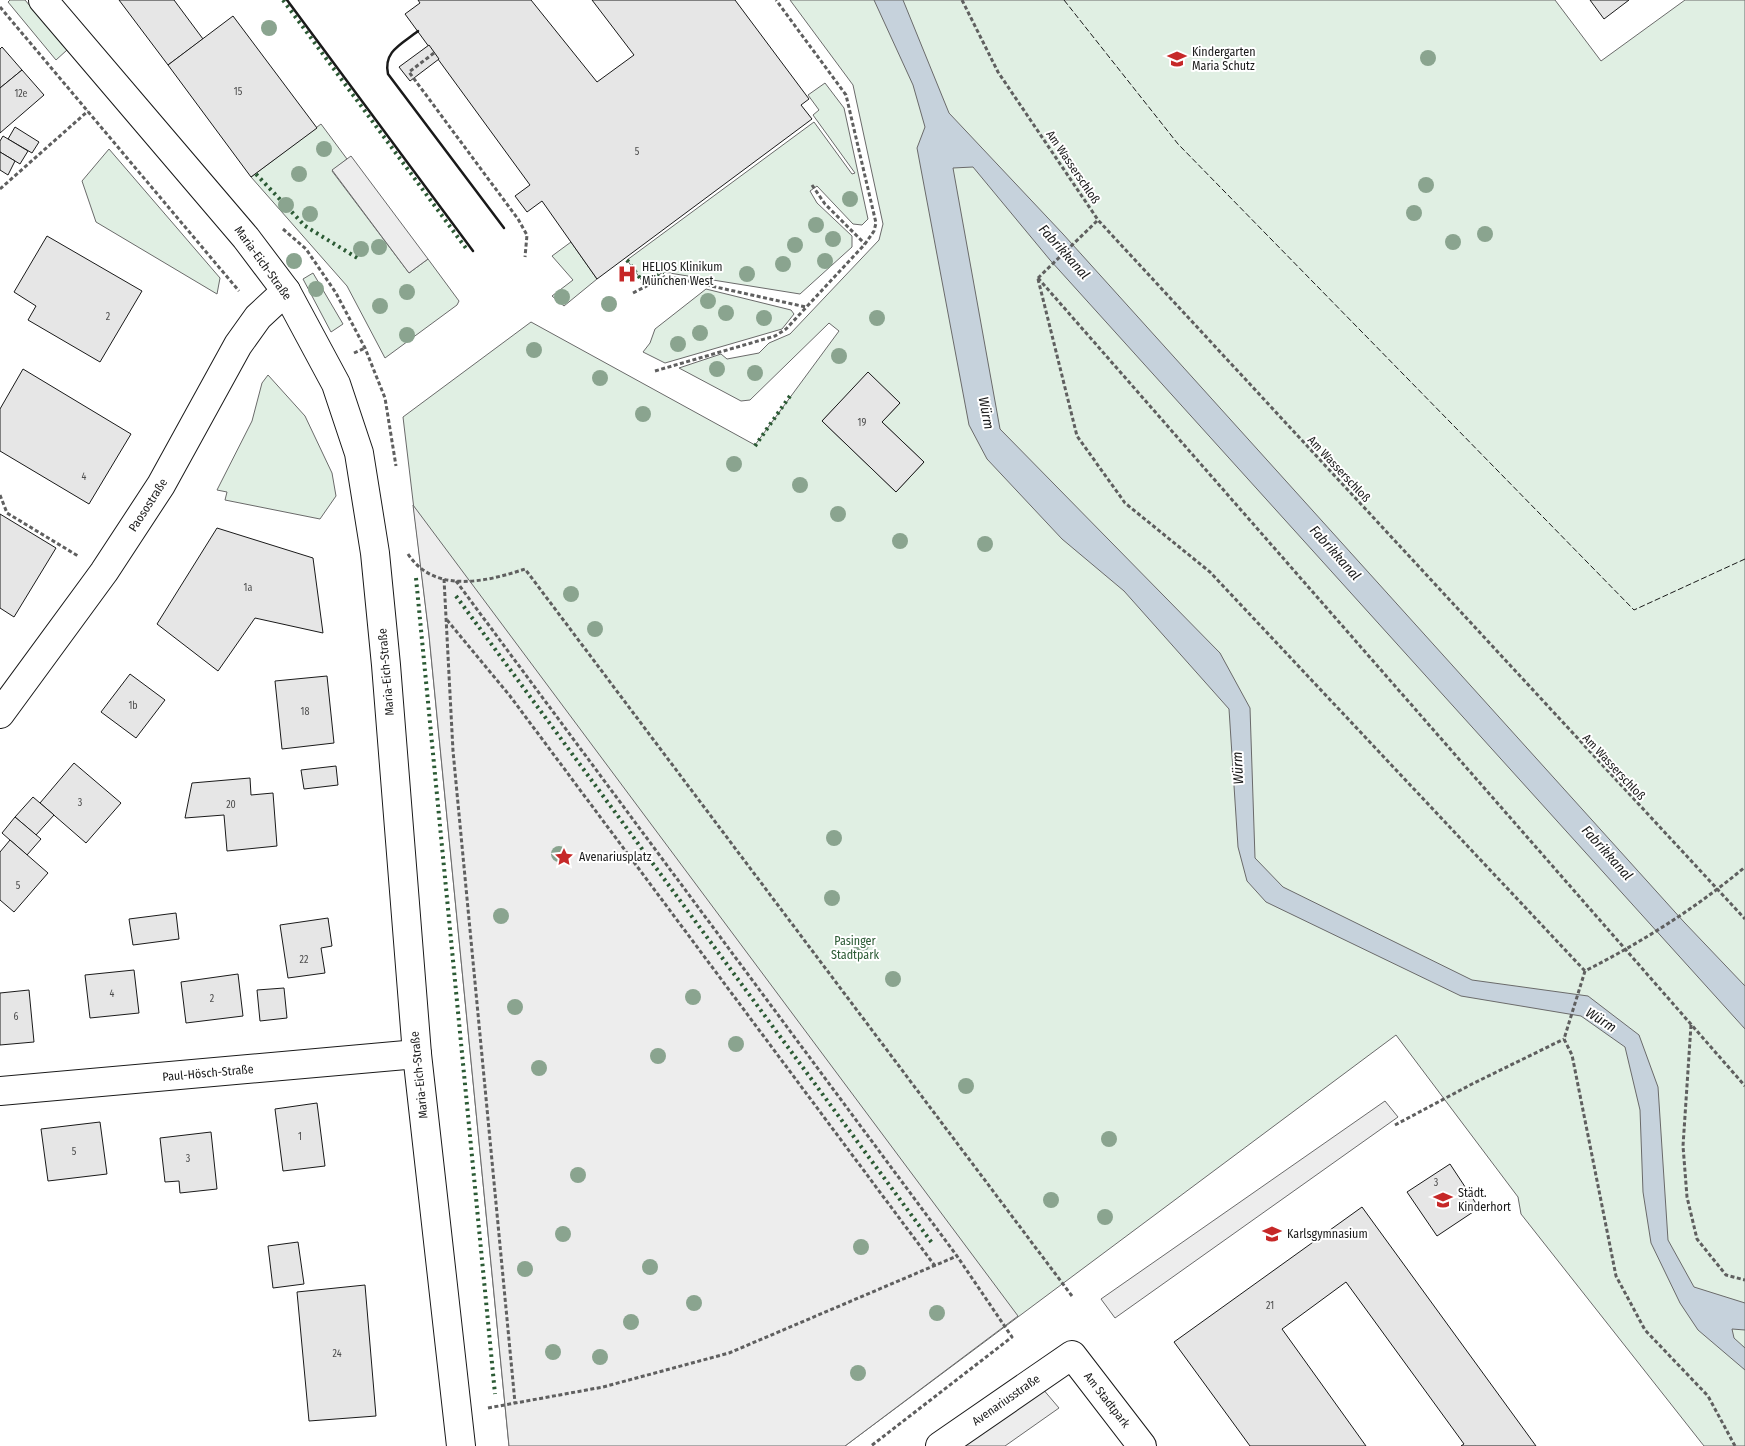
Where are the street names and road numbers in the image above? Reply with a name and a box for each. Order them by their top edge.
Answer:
street label: Am Wasserschloß [1043,128,1103,207]
street label: Maria-Eich-Straße [232,223,295,303]
street label: Am Wasserschloß [1305,433,1374,505]
street label: Paosostraße [126,476,170,534]
street label: Maria-Eich-Straße [375,628,397,716]
street label: Am Wasserschloß [1580,731,1649,803]
street label: Maria-Eich-Straße [407,1031,431,1119]
street label: Paul-Hösch-Straße [162,1062,254,1084]
street label: Am Stadtpark [1081,1370,1133,1431]
street label: Avenariusstraße [969,1371,1043,1428]

